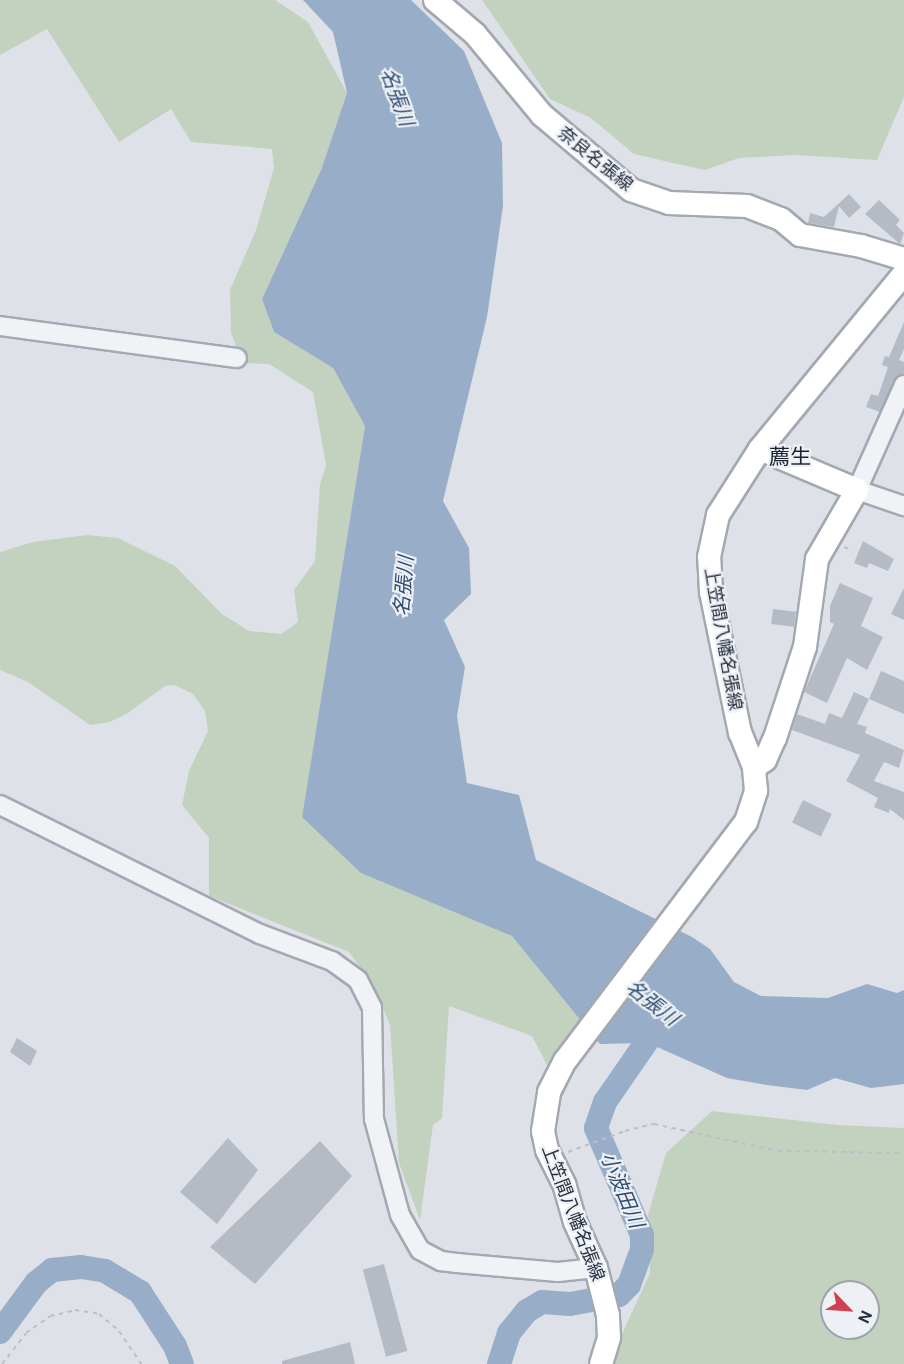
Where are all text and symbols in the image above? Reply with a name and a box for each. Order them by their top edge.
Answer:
water label: 名張川 [375,65,419,129]
street label: 奈良名張線 [553,122,637,196]
district label: 薦生 [769,444,811,470]
water label: 名張川 [389,555,419,617]
street label: 上笠間八幡名張線 [700,566,746,712]
water label: 名張川 [621,975,683,1031]
street label: 上笠間八幡名張線 [537,1142,609,1284]
water label: 小波田川 [595,1148,649,1232]
north arrow [820,1280,880,1340]
text: N [853,1307,877,1327]

